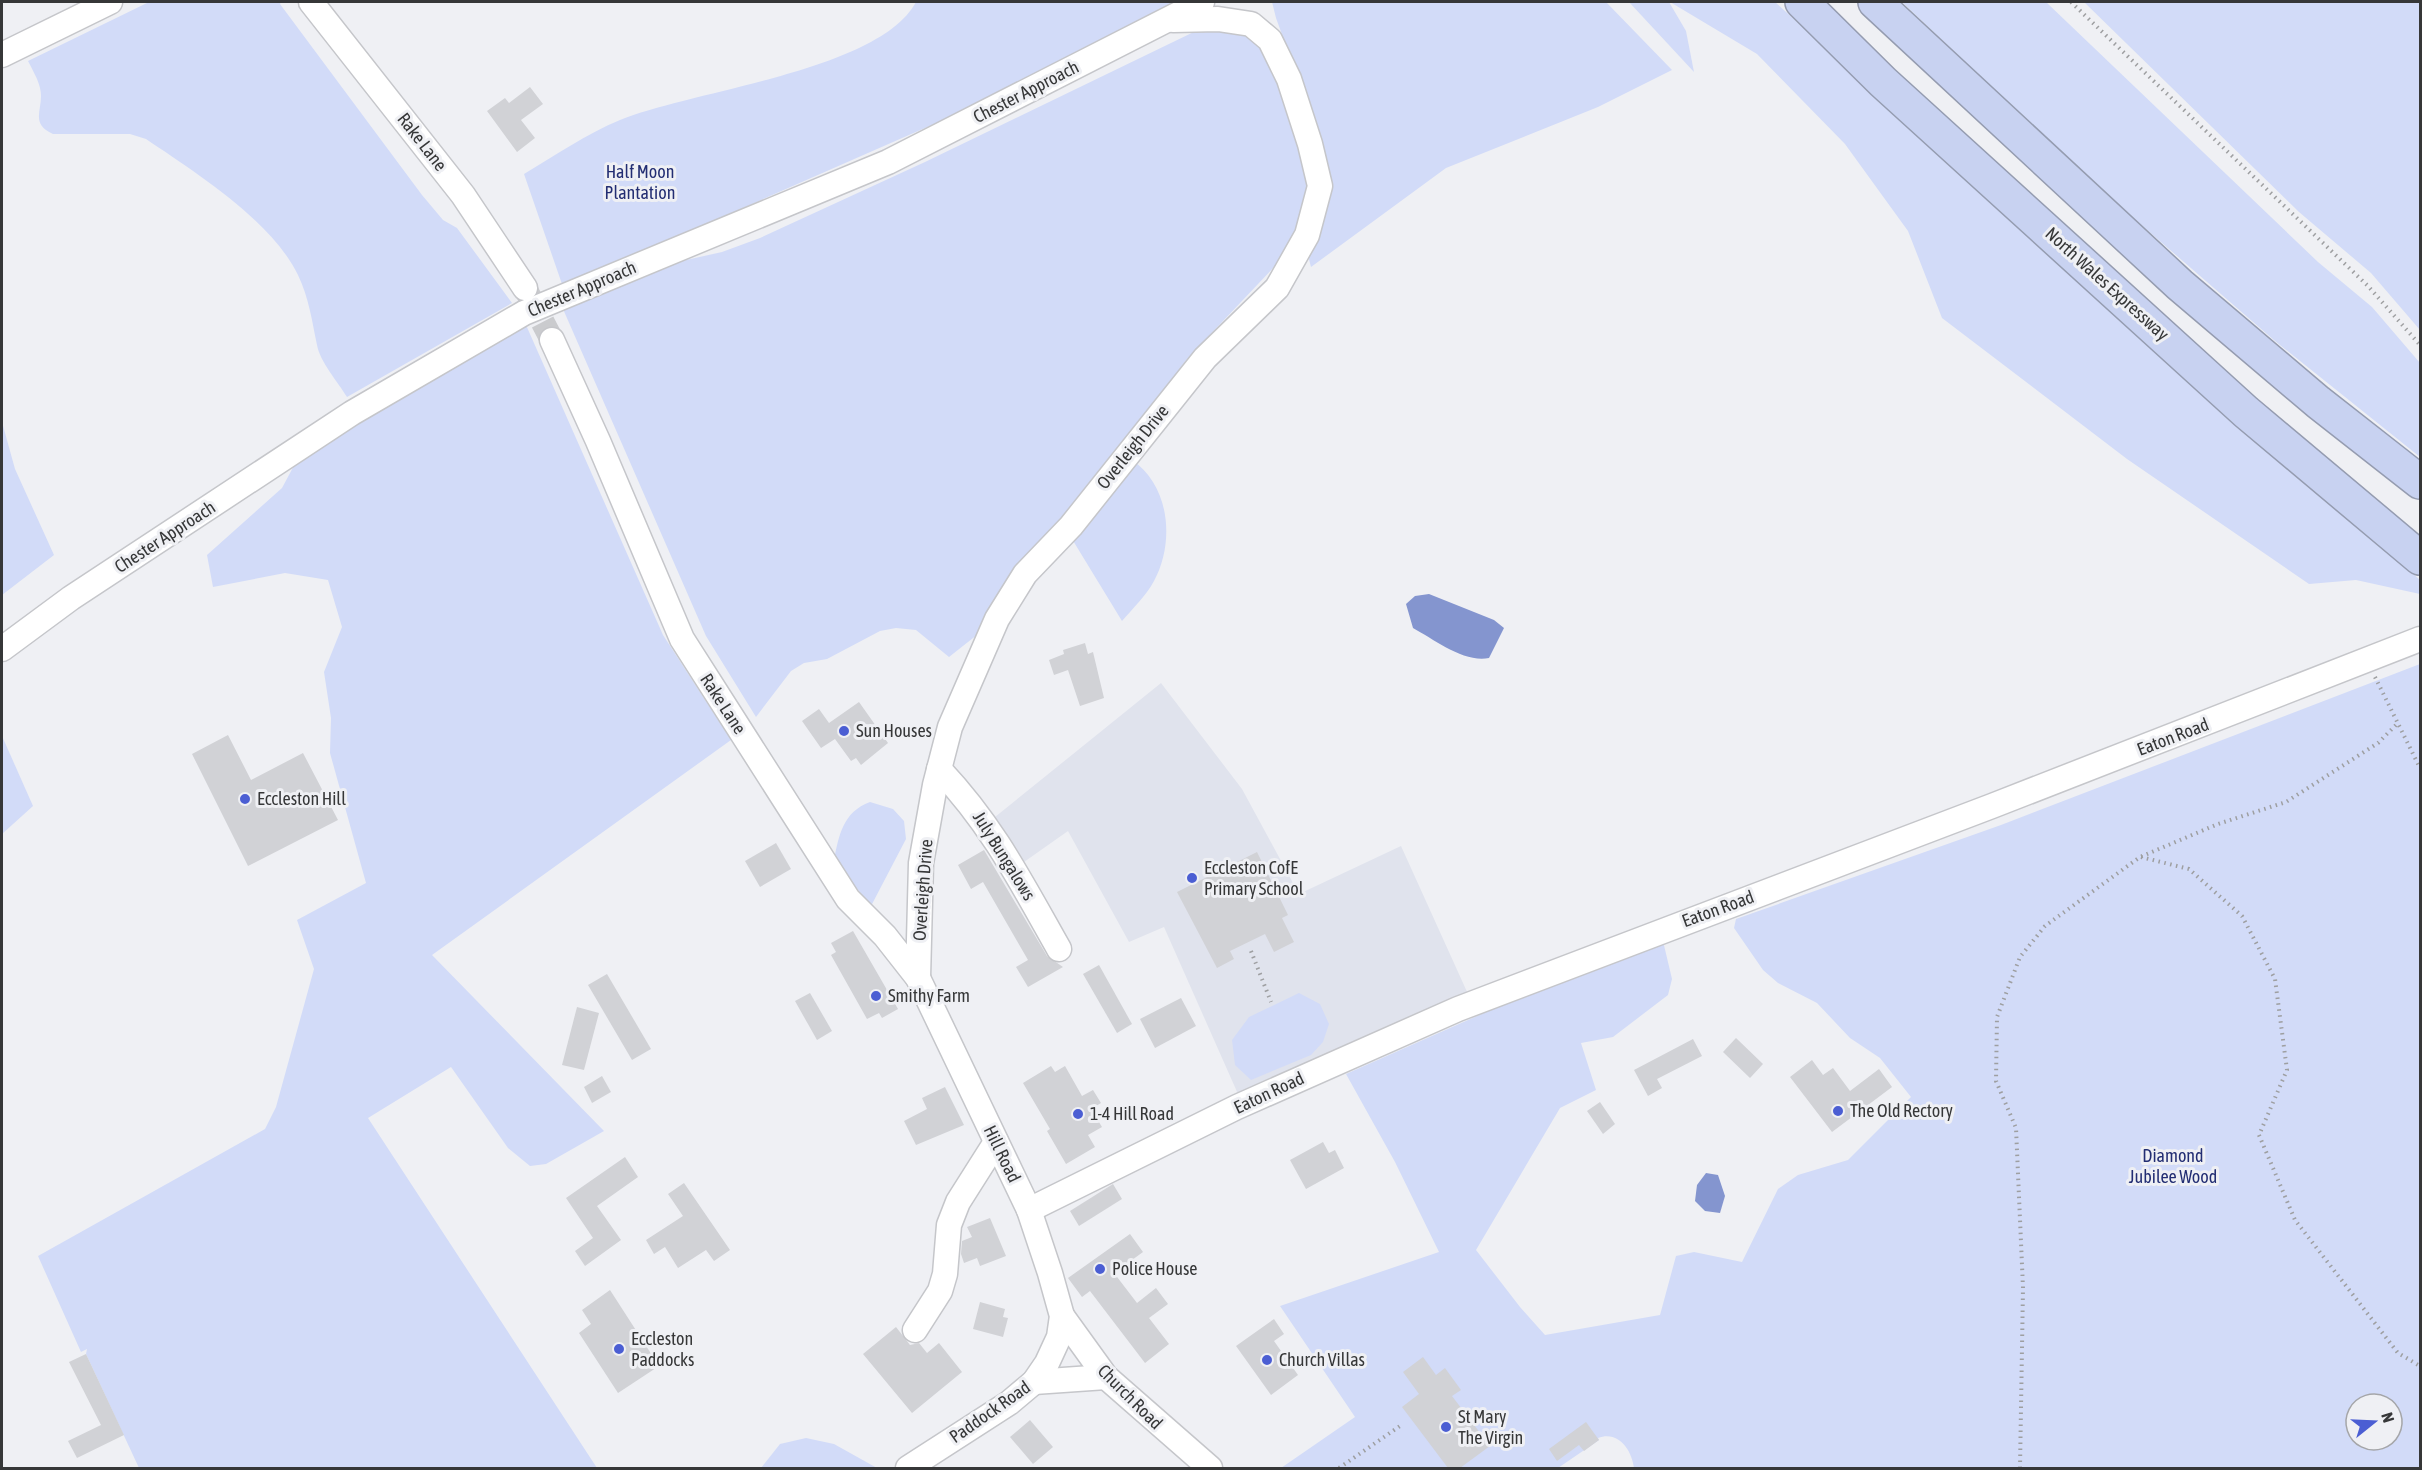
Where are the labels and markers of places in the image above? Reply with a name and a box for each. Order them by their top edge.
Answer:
place label: Sun Houses [856,720,932,741]
marker: Sun Houses [837,724,851,738]
place label: Eccleston Hill [257,788,346,809]
marker: Eccleston Hill [238,792,252,806]
place label: Eccleston CofE Primary School [1204,857,1304,899]
marker: Eccleston CofE Primary School [1185,871,1199,885]
place label: Smithy Farm [888,985,970,1006]
marker: Smithy Farm [869,989,883,1003]
place label: The Old Rectory [1850,1100,1953,1121]
place label: 1-4 Hill Road [1090,1103,1174,1124]
marker: The Old Rectory [1831,1104,1845,1118]
marker: 1-4 Hill Road [1071,1107,1085,1121]
place label: Police House [1112,1258,1197,1279]
marker: Police House [1093,1262,1107,1276]
place label: Eccleston Paddocks [631,1328,694,1370]
marker: Eccleston Paddocks [612,1342,626,1356]
place label: Church Villas [1279,1349,1365,1370]
marker: Church Villas [1260,1353,1274,1367]
place label: St Mary The Virgin [1458,1406,1523,1448]
marker: St Mary The Virgin [1439,1420,1453,1434]

